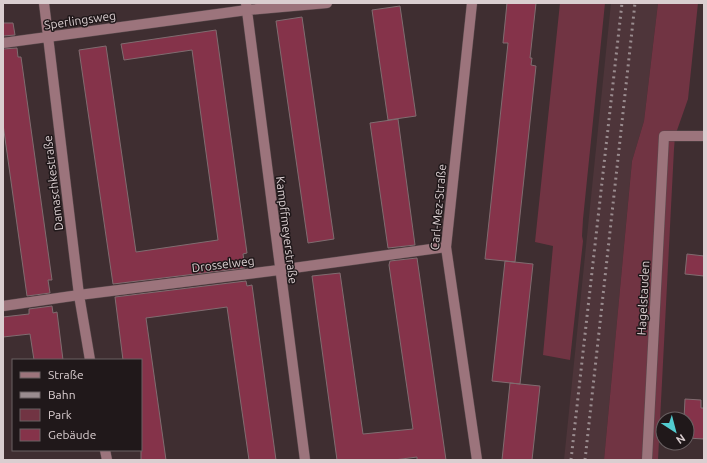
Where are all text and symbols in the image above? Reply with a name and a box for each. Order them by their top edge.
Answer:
street label: Sperlingsweg [43,9,117,31]
street label: Damaschkestraße [41,135,65,231]
street label: Carl-Mez-Straße [428,163,448,251]
street label: Kampffmeyerstraße [274,175,300,285]
street label: Drosselweg [191,254,255,274]
street label: Hagelstauden [635,260,651,336]
legend [12,359,142,451]
text: Straße [48,368,84,381]
text: Bahn [48,388,76,401]
text: Park [48,408,72,421]
north arrow [655,411,695,451]
text: Gebäude [48,428,96,441]
text: N [674,432,688,446]

